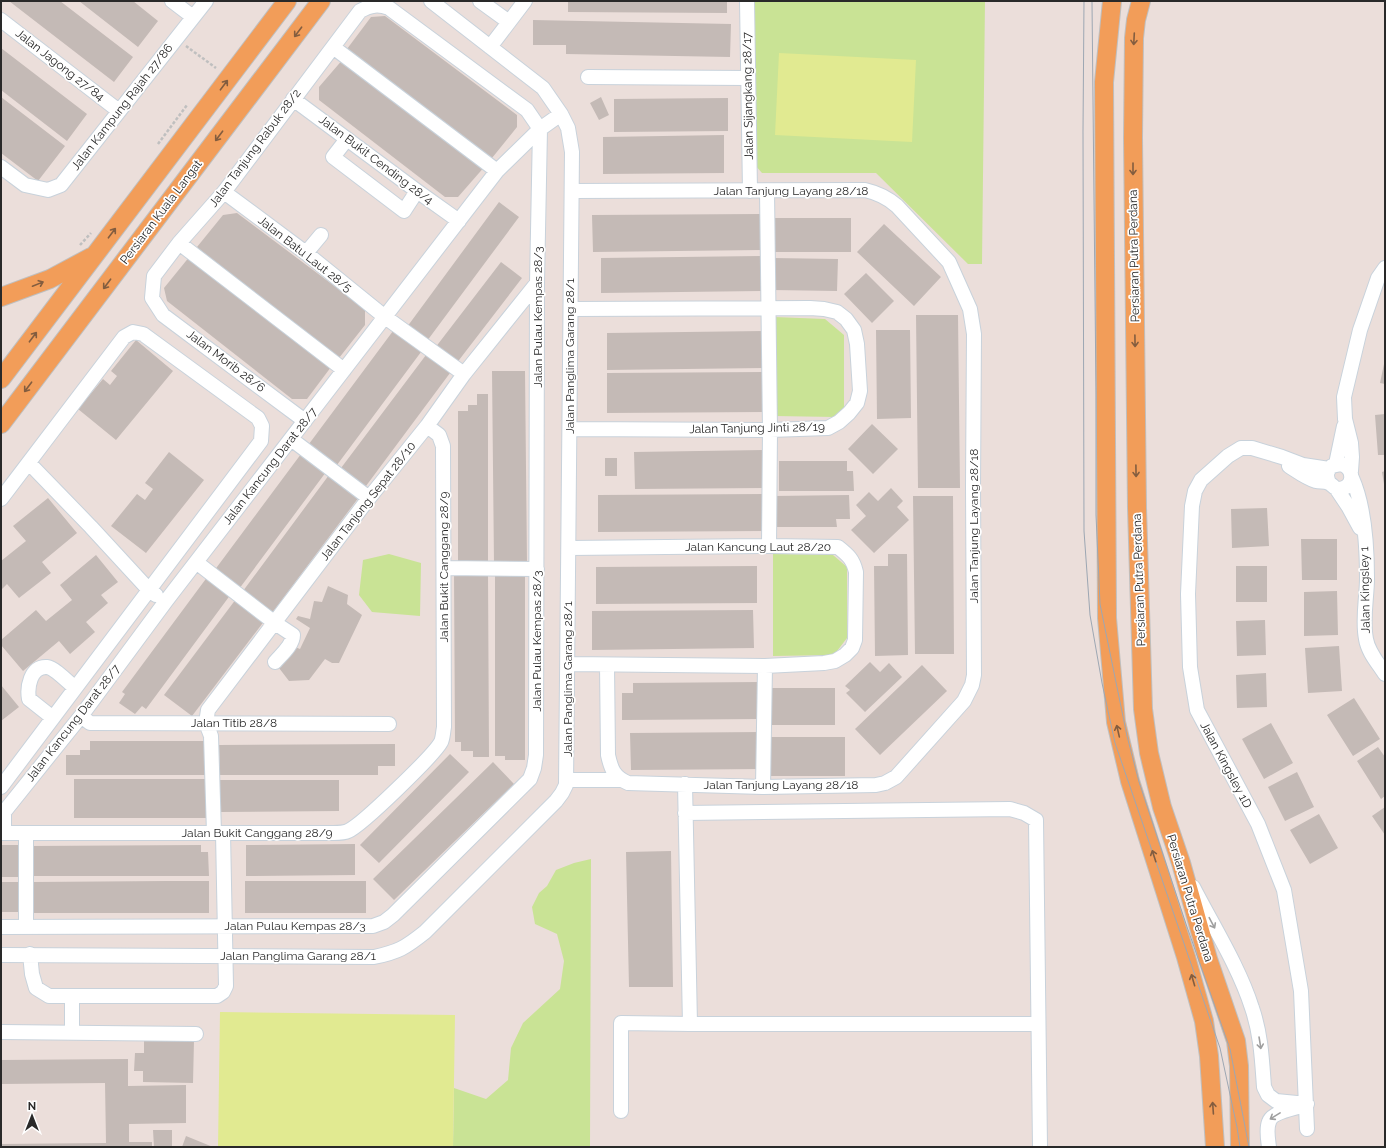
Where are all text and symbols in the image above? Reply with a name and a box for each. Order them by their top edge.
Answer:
street label: Jalan Jagong 27/84 [13,26,108,104]
one-way arrow [294,26,302,37]
street label: Jalan Sijangkang 28/17 [740,31,756,160]
one-way arrow [1130,32,1138,45]
street label: Jalan Kampung Rajah 27/86 [68,41,176,173]
one-way arrow [220,79,228,90]
street label: Jalan Tanjung Rabuk 28/2 [206,87,304,209]
street label: Jalan Bukit Cending 28/4 [316,113,436,208]
one-way arrow [215,130,223,141]
street label: Persiaran Kuala Langat [117,157,205,267]
one-way arrow [1129,162,1137,175]
street label: Jalan Tanjung Layang 28/18 [714,184,868,198]
street label: Persiaran Putra Perdana [1126,190,1142,322]
street label: Jalan Batu Laut 28/5 [255,213,355,295]
one-way arrow [108,228,116,239]
street label: Jalan Pulau Kempas 28/3 [531,246,545,388]
one-way arrow [103,278,111,289]
street label: Jalan Panglima Garang 28/1 [563,278,577,434]
one-way arrow [31,279,43,287]
street label: Jalan Morib 28/6 [184,327,268,395]
one-way arrow [29,331,37,342]
one-way arrow [1131,334,1139,347]
one-way arrow [24,382,33,393]
street label: Jalan Kancung Darat 28/7 [220,404,320,527]
street label: Jalan Tanjung Jinti 28/19 [689,420,825,436]
street label: Jalan Tanjong Sepat 28/10 [317,439,419,563]
street label: Jalan Tanjung Layang 28/18 [967,449,981,603]
one-way arrow [1132,464,1140,477]
street label: Jalan Bukit Canggang 28/9 [437,491,451,643]
street label: Persiaran Putra Perdana [1130,513,1148,647]
street label: Jalan Kancung Laut 28/20 [685,540,831,554]
street label: Jalan Kingsley 1 [1357,546,1373,634]
street label: Jalan Pulau Kempas 28/3 [530,570,544,712]
street label: Jalan Panglima Garang 28/1 [561,601,575,757]
street label: Jalan Kancung Darat 28/7 [23,661,123,784]
street label: Jalan Titib 28/8 [191,716,277,730]
street label: Jalan Kingsley 1D [1197,719,1255,811]
one-way arrow [1114,725,1122,738]
street label: Jalan Tanjung Layang 28/18 [704,778,858,792]
street label: Jalan Bukit Canggang 28/9 [181,826,333,840]
street label: Persiaran Putra Perdana [1164,832,1216,964]
one-way arrow [1150,850,1157,863]
one-way arrow [1209,917,1216,929]
street label: Jalan Pulau Kempas 28/3 [224,919,366,933]
street label: Jalan Panglima Garang 28/1 [220,949,376,963]
one-way arrow [1188,974,1196,987]
one-way arrow [1256,1036,1264,1049]
north arrow [12,1096,52,1136]
text: N [28,1100,36,1113]
one-way arrow [1209,1102,1216,1115]
one-way arrow [1269,1113,1281,1121]

